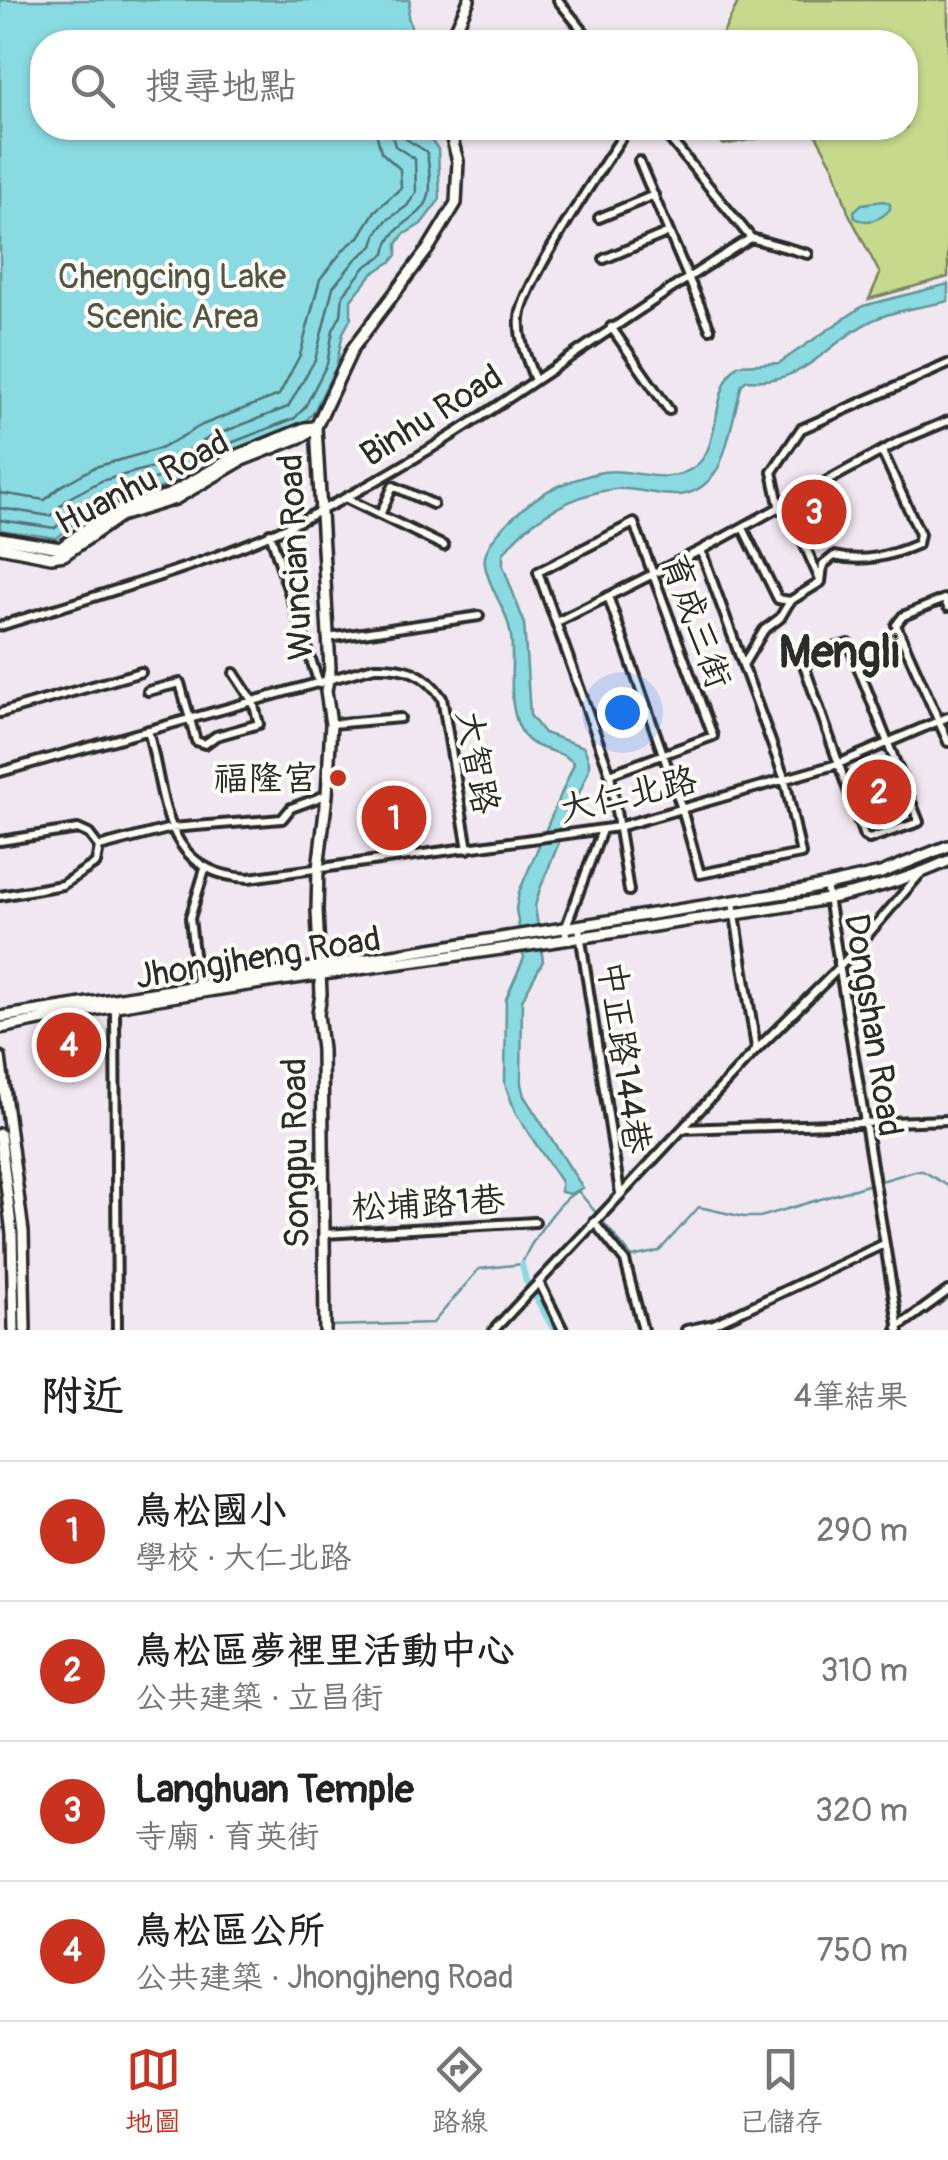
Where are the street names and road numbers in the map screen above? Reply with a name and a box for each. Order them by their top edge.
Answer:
street label: Binhu Road [352,355,511,477]
street label: Huanhu Road [48,420,237,545]
street label: Wuncian Road [269,453,323,661]
street label: 育成三街 [651,548,741,695]
street label: 大智路 [446,707,508,818]
street label: 大仁北路 [555,758,701,832]
street label: Dongshan Road [834,911,912,1140]
street label: Jhongjheng Road [132,917,384,999]
street label: 中正路144巷 [589,958,659,1156]
street label: Songpu Road [272,1057,320,1249]
street label: 松埔路1巷 [350,1178,506,1230]

